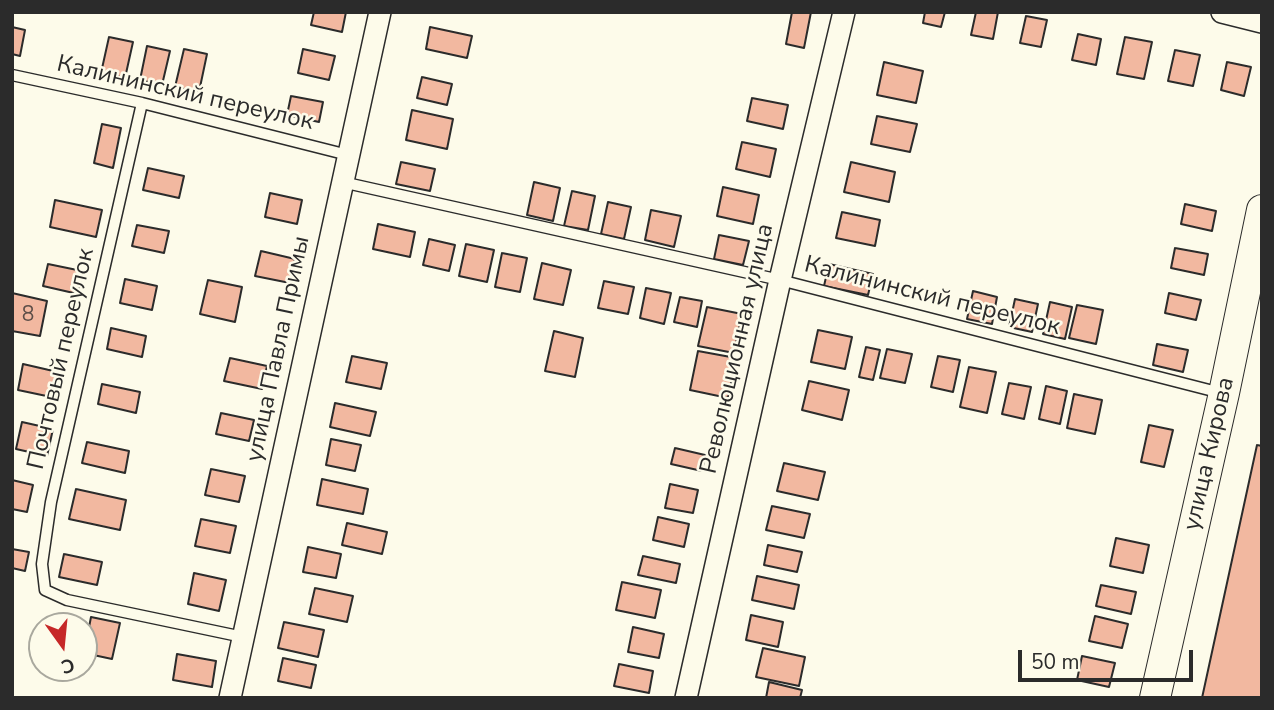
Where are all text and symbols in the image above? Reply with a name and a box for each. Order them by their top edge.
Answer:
street label: Калининский переулок [54,50,316,138]
street label: Революционная улица [695,221,781,477]
street label: улица Павла Примы [241,234,317,464]
street label: Почтовый переулок [23,246,101,472]
street label: Калининский переулок [801,251,1063,343]
house number: 8 [22,303,34,329]
street label: улица Кирова [1178,375,1242,533]
north arrow [28,612,98,682]
scale bar [1022,636,1197,680]
text: 50 m [1031,648,1080,676]
text: С [58,651,78,680]

